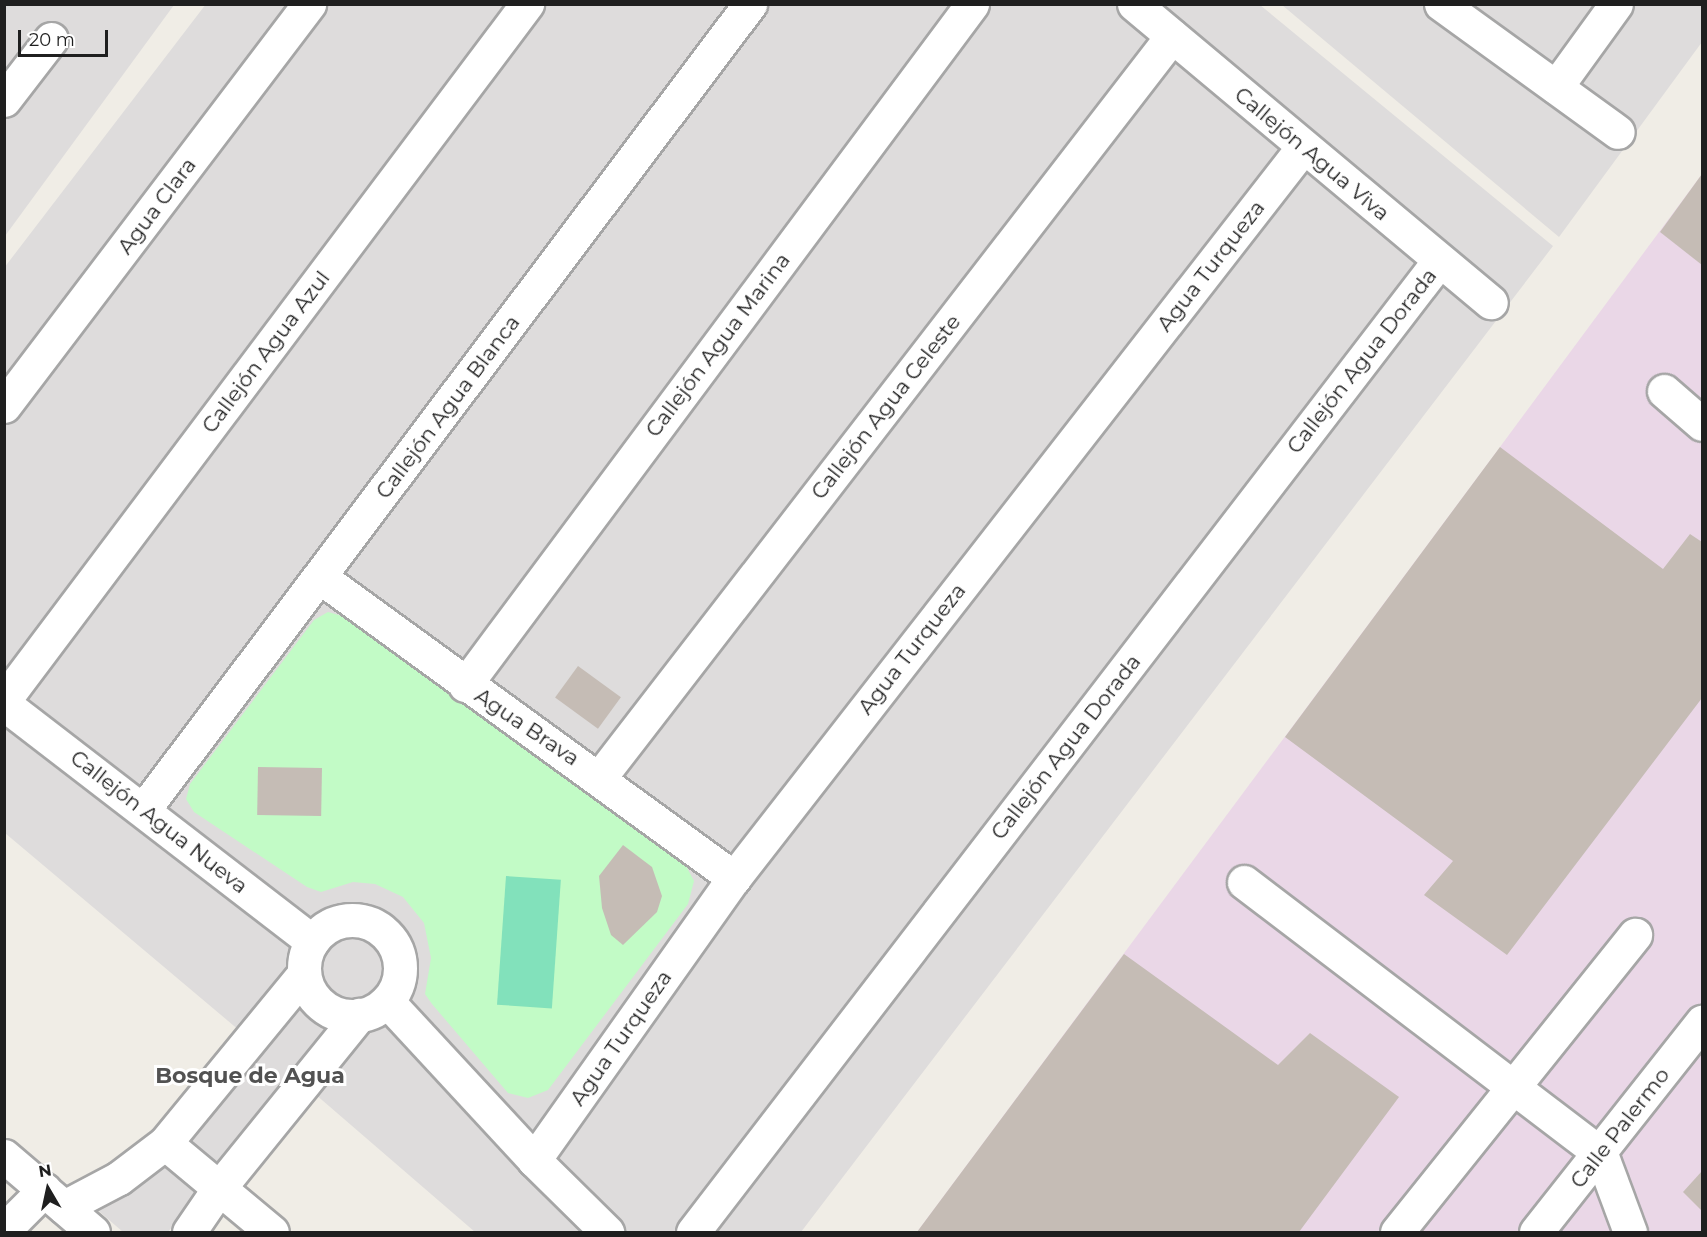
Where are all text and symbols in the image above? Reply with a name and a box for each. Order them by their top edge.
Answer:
scale bar [21,18,111,56]
text: 20 m [29,29,75,51]
street label: Callejón Agua Viva [1230,82,1394,226]
street label: Agua Clara [113,153,201,259]
street label: Agua Turqueza [1152,195,1270,337]
street label: Callejón Agua Marina [641,248,795,442]
street label: Callejón Agua Dorada [1282,263,1442,459]
street label: Callejón Agua Azul [197,266,335,438]
street label: Callejón Agua Blanca [371,310,525,504]
street label: Callejón Agua Celeste [806,310,966,504]
street label: Agua Turqueza [853,578,971,720]
street label: Callejón Agua Dorada [986,649,1146,845]
street label: Agua Brava [470,683,584,771]
street label: Callejón Agua Nueva [65,745,253,899]
street label: Agua Turqueza [565,965,677,1111]
district label: Bosque de Agua [155,1063,345,1089]
street label: Calle Palermo [1565,1063,1675,1193]
north arrow [18,1159,78,1219]
text: N [37,1160,53,1181]

